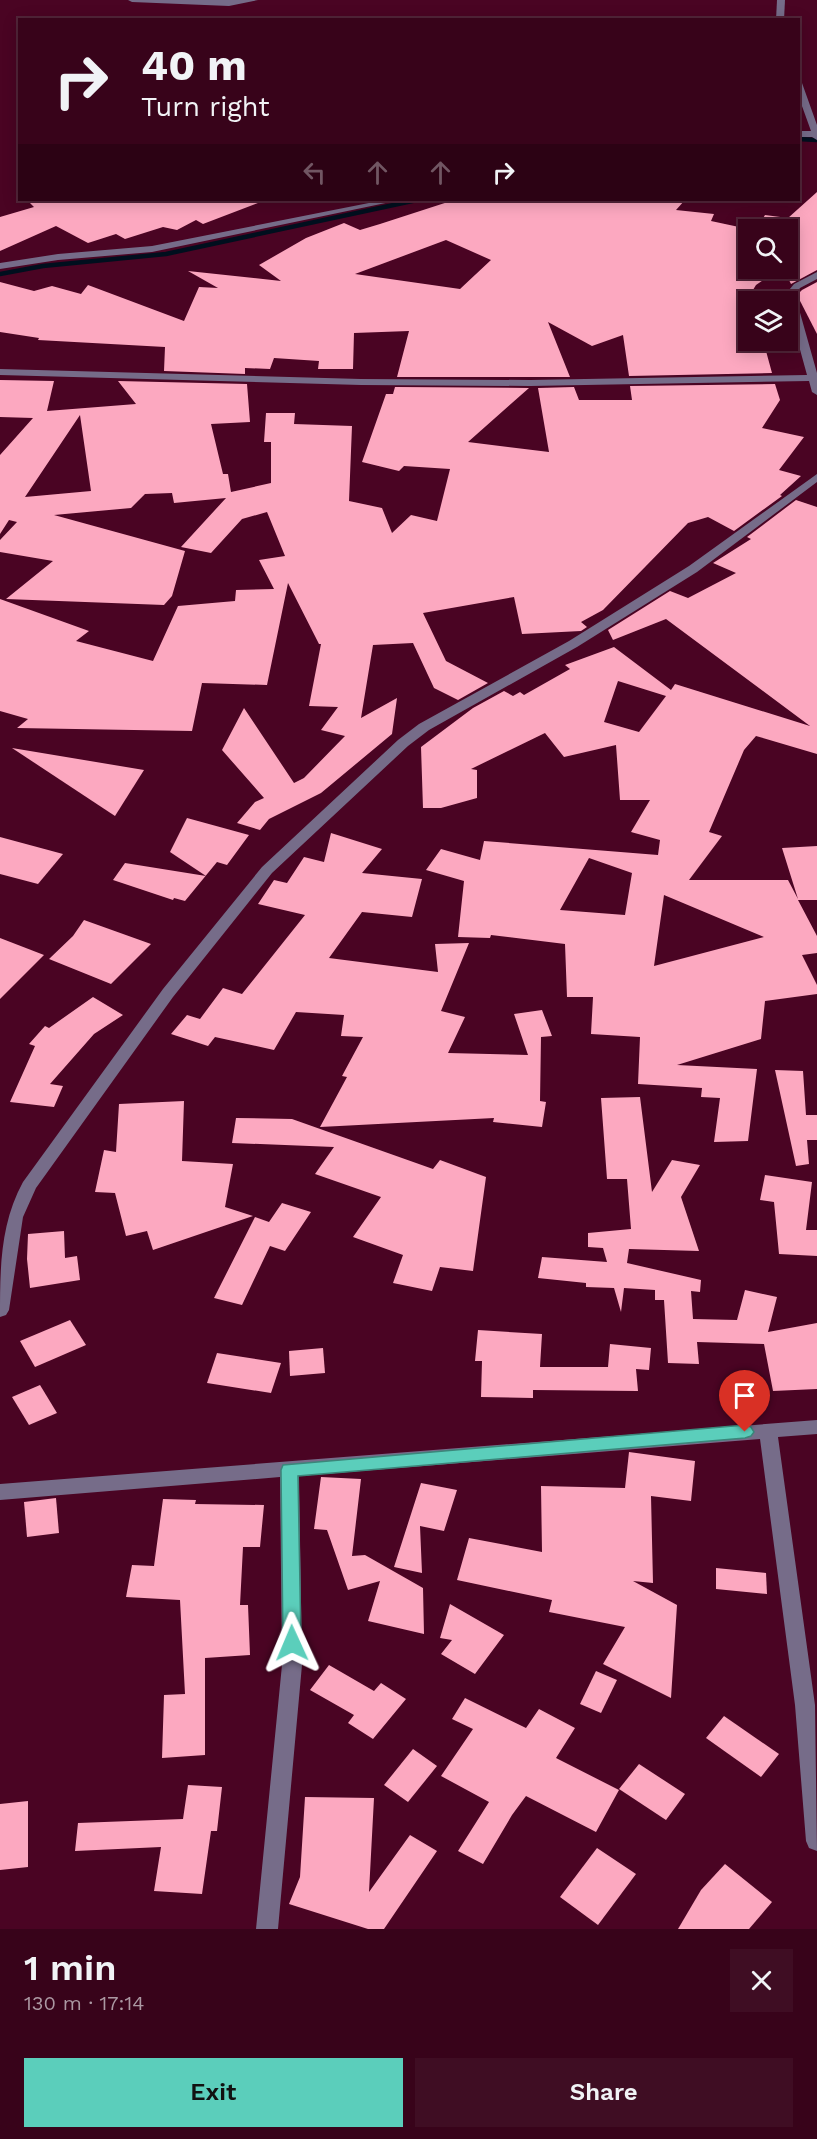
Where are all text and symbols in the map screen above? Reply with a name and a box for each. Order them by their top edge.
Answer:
text: 40 m [141,41,247,90]
icon: right [42,42,120,120]
text: Turn right [141,91,270,123]
icon: left [298,156,331,189]
icon: ahead [361,156,394,189]
icon: ahead [424,156,457,189]
icon: right [487,156,520,189]
map controls [738,219,798,351]
button: search [738,219,798,279]
button: layers [738,291,798,351]
pin [719,1370,770,1432]
icon: arrive [728,1379,761,1412]
position arrow [260,1611,324,1675]
text: 1 min [24,1947,116,1989]
button: close [730,1949,793,2012]
text: 130 m · 17:14 [24,1991,145,2015]
button: Exit [24,2058,403,2127]
button: Share [415,2058,793,2127]

